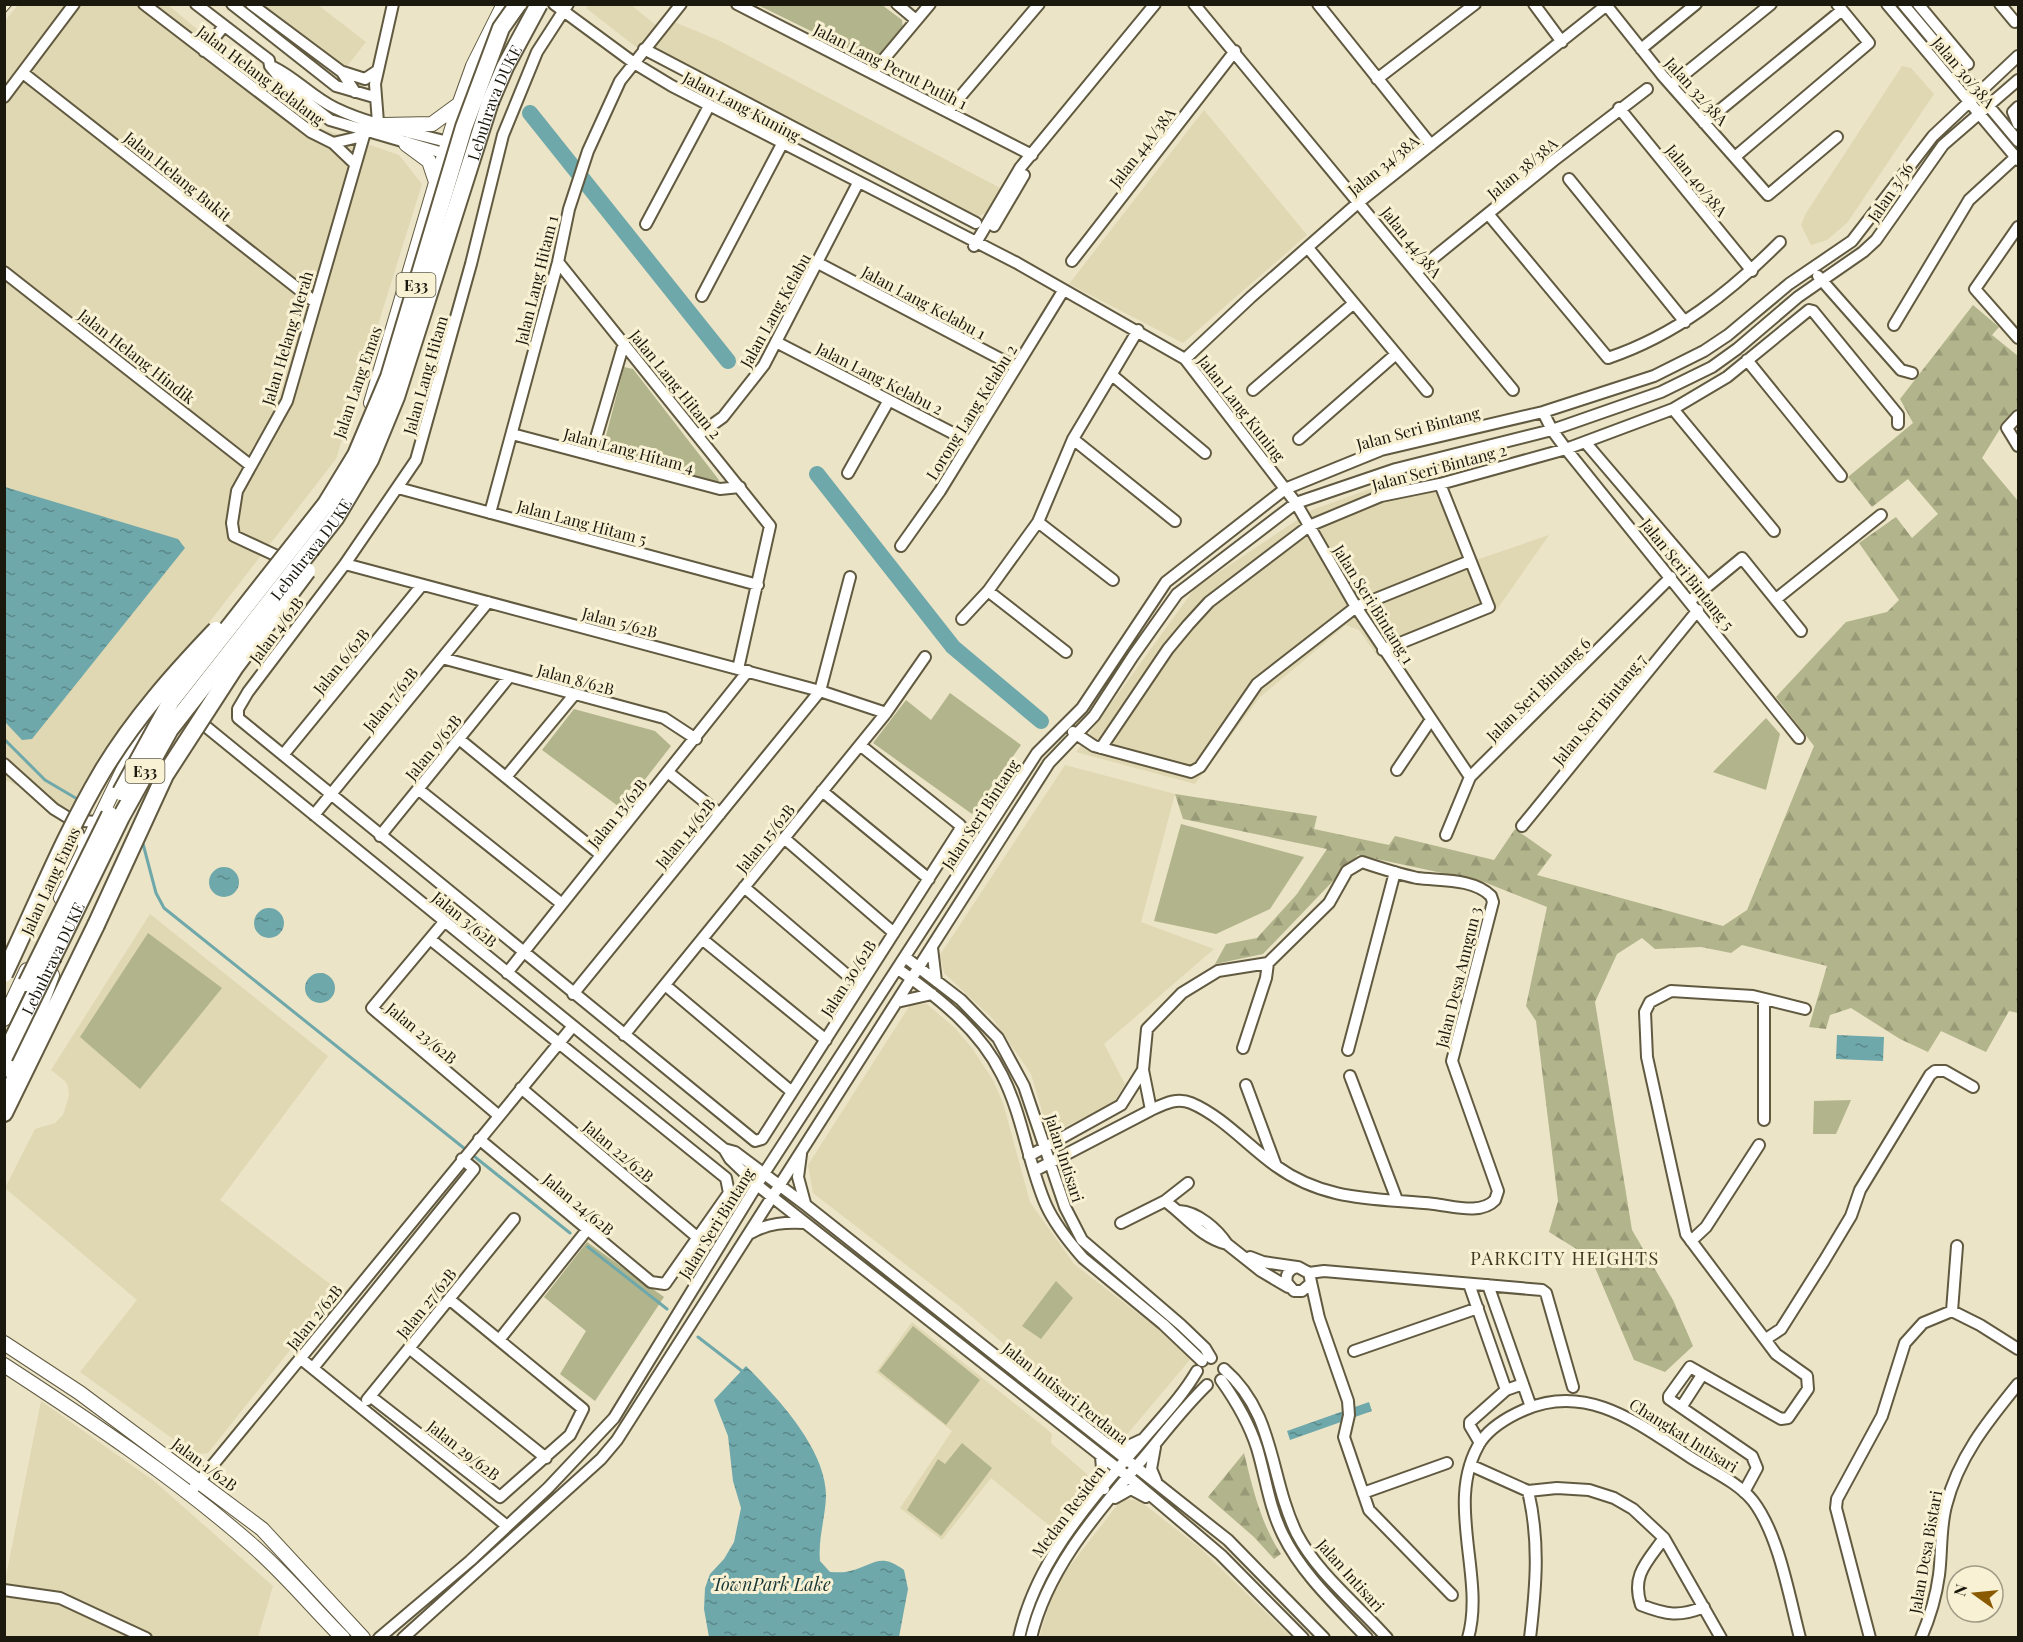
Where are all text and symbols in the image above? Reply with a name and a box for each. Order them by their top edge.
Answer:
street label: Jalan Lang Perut Putih 1 [810,18,971,114]
street label: Jalan Helang Belalang [192,20,329,130]
street label: Jalan 30/38A [1927,31,2001,113]
street label: Lebuhraya DUKE [462,41,526,163]
street label: Jalan 32/38A [1660,52,1734,130]
street label: Jalan Lang Kuning [679,66,805,146]
street label: Jalan 44A/38A [1104,102,1180,192]
street label: Jalan Helang Bukit [119,126,236,226]
street label: Jalan 34/38A [1342,129,1423,201]
street label: Jalan 38/38A [1482,132,1562,204]
street label: Jalan 40/38A [1661,139,1733,221]
street label: Jalan 3/36 [1862,158,1917,227]
street label: Jalan 44/38A [1376,201,1448,283]
street label: Jalan Lang Hitam 1 [510,213,562,348]
street label: Jalan Lang Kelabu [734,249,815,372]
street label: Jalan Lang Kelabu 1 [858,260,990,344]
street label: Jalan Helang Merah [256,268,318,409]
road number: E33 [396,273,436,297]
street label: Jalan Helang Hindik [74,303,200,408]
street label: Jalan Lang Hitam [398,313,452,438]
street label: Jalan Lang Emas [328,323,386,442]
street label: Jalan Lang Hitam 2 [625,324,726,443]
street label: Jalan Lang Kelabu 2 [812,337,947,419]
street label: Lorong Lang Kelabu 2 [921,340,1021,484]
street label: Jalan Lang Kuning [1193,350,1291,466]
street label: Jalan Seri Bintang [1353,401,1483,455]
street label: Jalan Lang Hitam 4 [560,422,697,478]
street label: Jalan Seri Bintang 2 [1368,439,1509,495]
street label: Lebuhraya DUKE [265,494,355,604]
street label: Jalan Lang Hitam 5 [514,494,649,549]
street label: Jalan Seri Bintang 5 [1636,513,1739,634]
street label: Jalan Seri Bintang 1 [1328,540,1419,668]
street label: Jalan 4/62B [244,592,308,668]
street label: Jalan 5/62B [579,602,660,642]
street label: Jalan 6/62B [307,624,374,699]
street label: Jalan Seri Bintang 6 [1481,632,1595,746]
street label: Jalan Seri Bintang 7 [1547,649,1651,770]
street label: Jalan 8/62B [534,658,617,699]
street label: Jalan 7/62B [357,663,422,736]
street label: Jalan 9/62B [399,710,466,785]
street label: Jalan Seri Bintang [936,755,1024,874]
road number: E33 [126,759,164,783]
street label: Jalan 13/62B [582,774,651,853]
street label: Jalan 14/62B [650,794,720,873]
street label: Jalan 15/62B [730,799,799,878]
street label: Jalan Lang Emas [15,823,84,939]
street label: Jalan 3/62B [427,886,502,952]
street label: Lebuhraya DUKE [16,898,89,1018]
street label: Jalan Desa Anngun 3 [1430,904,1486,1051]
street label: Jalan 30/62B [815,936,881,1021]
street label: Jalan 23/62B [382,997,461,1068]
street label: Jalan Intisari [1041,1110,1089,1205]
street label: Jalan 22/62B [579,1115,659,1187]
street label: Jalan Seri Bintang [673,1163,759,1283]
street label: Jalan 24/62B [539,1168,619,1240]
district label: PARKCITY HEIGHTS [1470,1246,1660,1270]
street label: Jalan 27/62B [391,1264,461,1343]
street label: Jalan 2/62B [281,1280,347,1355]
street label: Jalan Intisari Perdana [998,1337,1133,1449]
street label: Changkat Intisari [1626,1393,1743,1477]
street label: Jalan 29/62B [423,1415,504,1485]
street label: Jalan 1/62B [167,1432,242,1495]
street label: Medan Residen [1027,1460,1110,1561]
street label: Jalan Desa Bistari [1904,1488,1946,1616]
street label: Jalan Intisari [1312,1533,1390,1616]
north arrow [1945,1564,2005,1624]
water label: TownPark Lake [711,1572,831,1596]
text: N [1948,1581,1972,1598]

